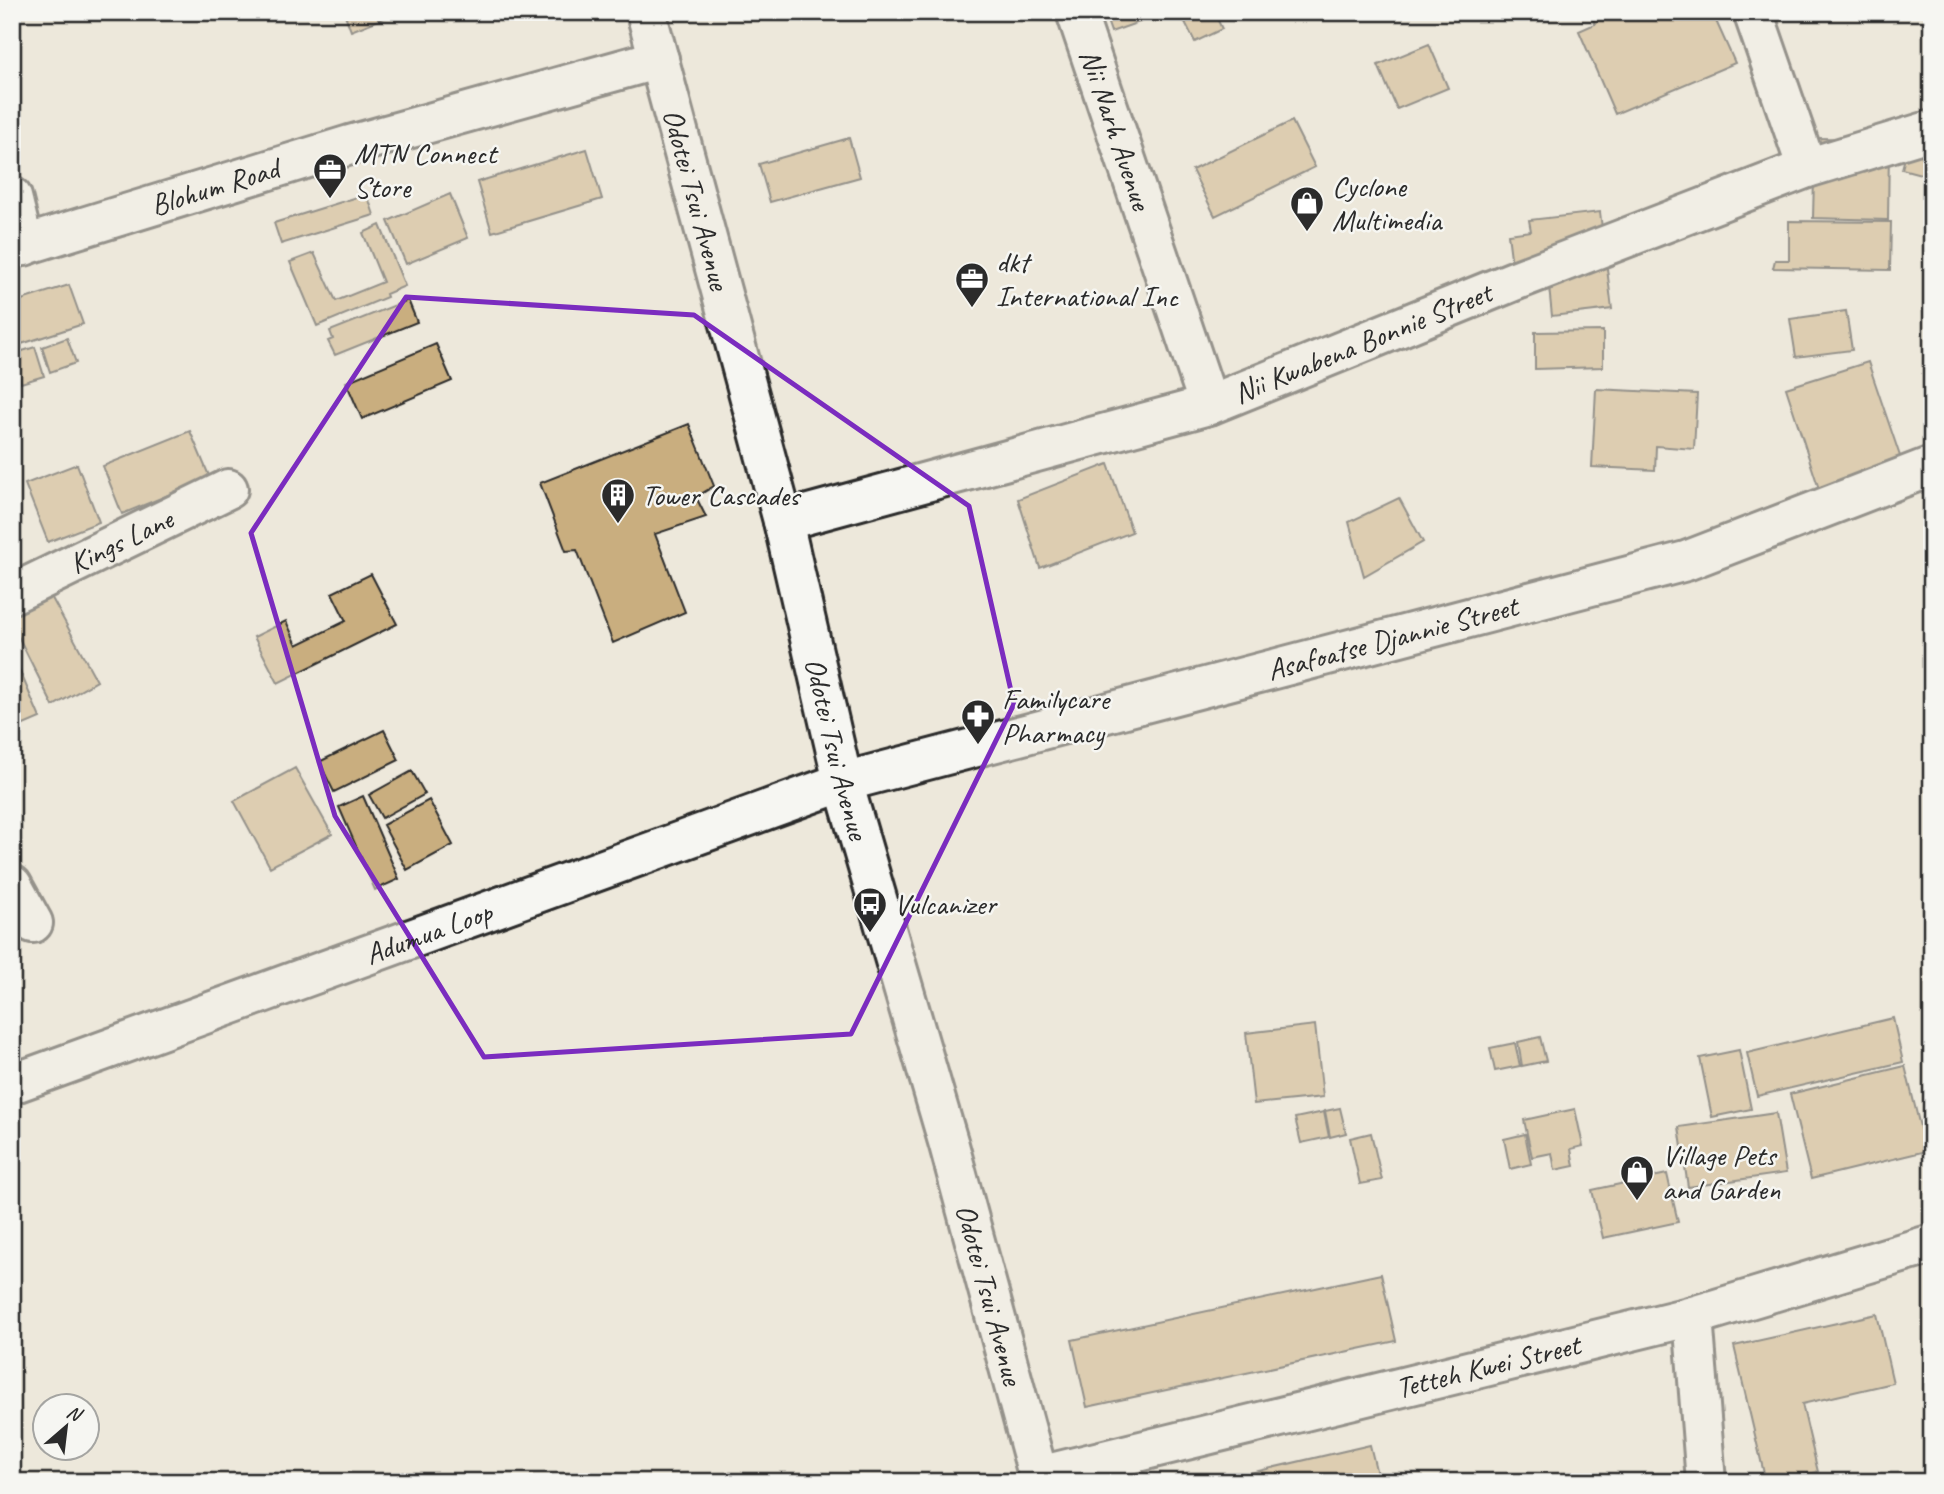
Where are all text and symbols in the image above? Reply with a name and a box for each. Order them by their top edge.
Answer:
street label: Nii Narh Avenue [1071,44,1161,217]
street label: Odotei Tsui Avenue [654,105,739,296]
place label: MTN Connect Store [354,134,499,206]
street label: Blohum Road [146,148,287,224]
office icon: MTN Connect Store [311,151,349,200]
place label: Cyclone Multimedia [1332,167,1443,239]
shop icon: Cyclone Multimedia [1288,184,1326,233]
place label: dkt International Inc [996,243,1179,315]
office icon: dkt International Inc [953,260,991,309]
street label: Nii Kwabena Bonnie Street [1228,272,1500,412]
building icon: Tower Cascades [599,476,637,525]
place label: Tower Cascades [642,476,802,514]
street label: Kings Lane [63,499,181,582]
street label: Asafoatse Djannie Street [1263,586,1524,689]
street label: Odotei Tsui Avenue [796,654,878,846]
place label: Familycare Pharmacy [1002,680,1111,752]
pharmacy icon: Familycare Pharmacy [959,697,997,746]
bus stop icon: Vulcanizer [851,885,889,934]
place label: Vulcanizer [894,885,998,923]
street label: Adumua Loop [360,892,498,973]
place label: Village Pets and Garden [1662,1136,1781,1208]
shop icon: Village Pets and Garden [1618,1153,1656,1202]
street label: Odotei Tsui Avenue [947,1200,1033,1391]
street label: Tetteh Kwei Street [1392,1325,1587,1407]
north arrow [32,1392,102,1462]
text: N [63,1400,87,1428]

